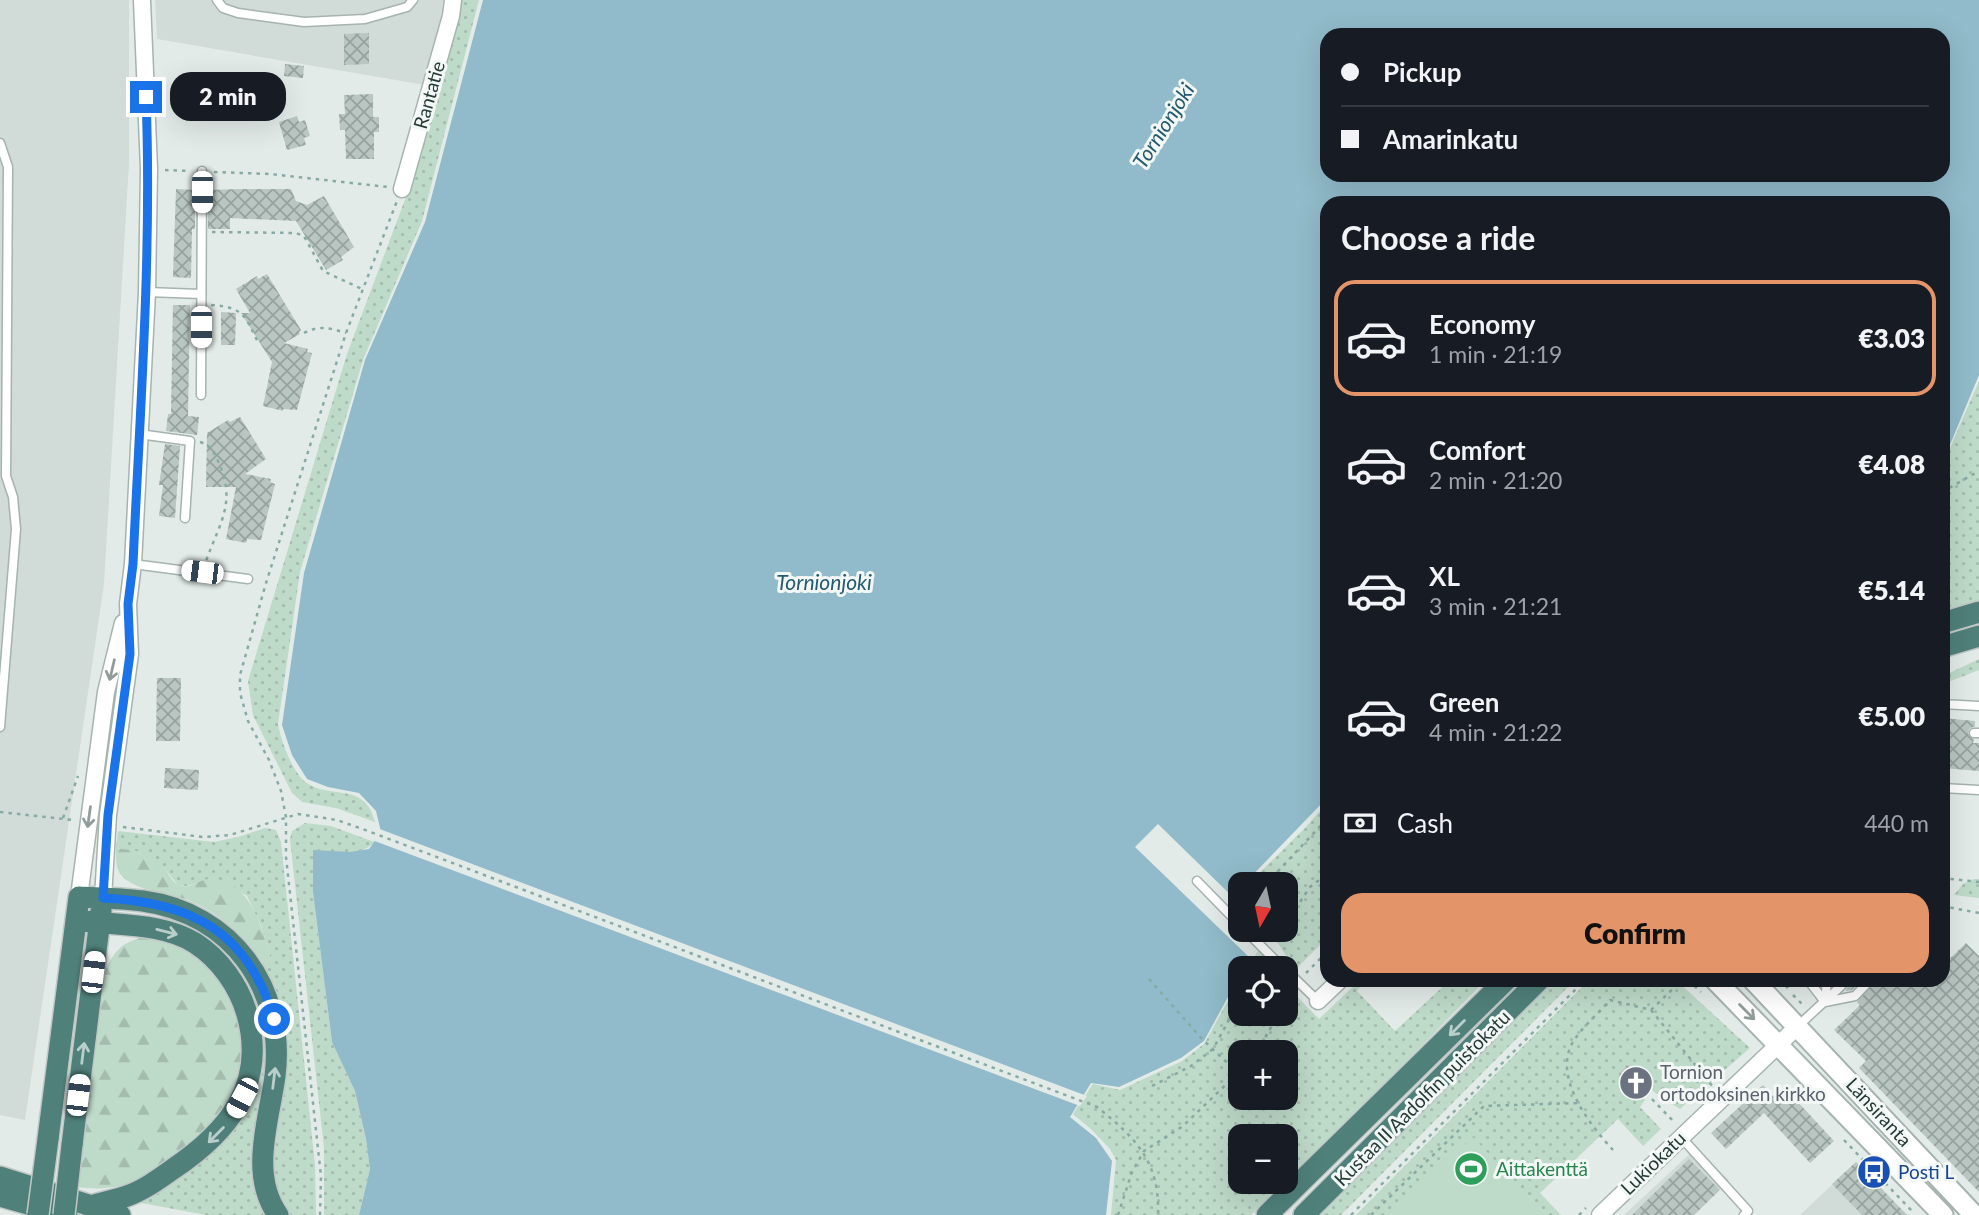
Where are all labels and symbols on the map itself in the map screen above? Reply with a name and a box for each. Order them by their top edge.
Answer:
street label: Rantatie [408,58,449,131]
callout: 2 min [170,72,286,122]
water label: Tornionjoki [1127,78,1199,172]
route end [130,81,162,113]
car [192,171,213,213]
car [191,306,212,348]
car [180,559,225,585]
water label: Tornionjoki [776,569,872,594]
one-way arrow [104,658,118,681]
one-way arrow [82,805,95,828]
north arrow [1228,872,1298,942]
one-way arrow [155,926,178,939]
car [81,950,106,994]
route start [258,1003,290,1035]
one-way arrow [1738,1004,1755,1021]
street label: Kustaa II Aadolfin puistokatu [1329,1005,1514,1190]
one-way arrow [1449,1019,1466,1036]
one-way arrow [77,1042,90,1065]
place label: Tornion ortodoksinen kirkko [1660,1060,1826,1105]
church icon: Tornion ortodoksinen kirkko [1617,1064,1655,1102]
one-way arrow [268,1067,281,1090]
car [66,1073,91,1117]
street label: Länsiranta [1842,1073,1917,1151]
car [223,1075,262,1121]
one-way arrow [207,1126,224,1143]
street label: Lukiokatu [1615,1126,1690,1199]
sports icon: Aittakenttä [1452,1150,1490,1188]
bus stop icon: Posti L [1855,1153,1893,1191]
place label: Aittakenttä [1496,1157,1588,1180]
place label: Posti L [1898,1160,1954,1183]

